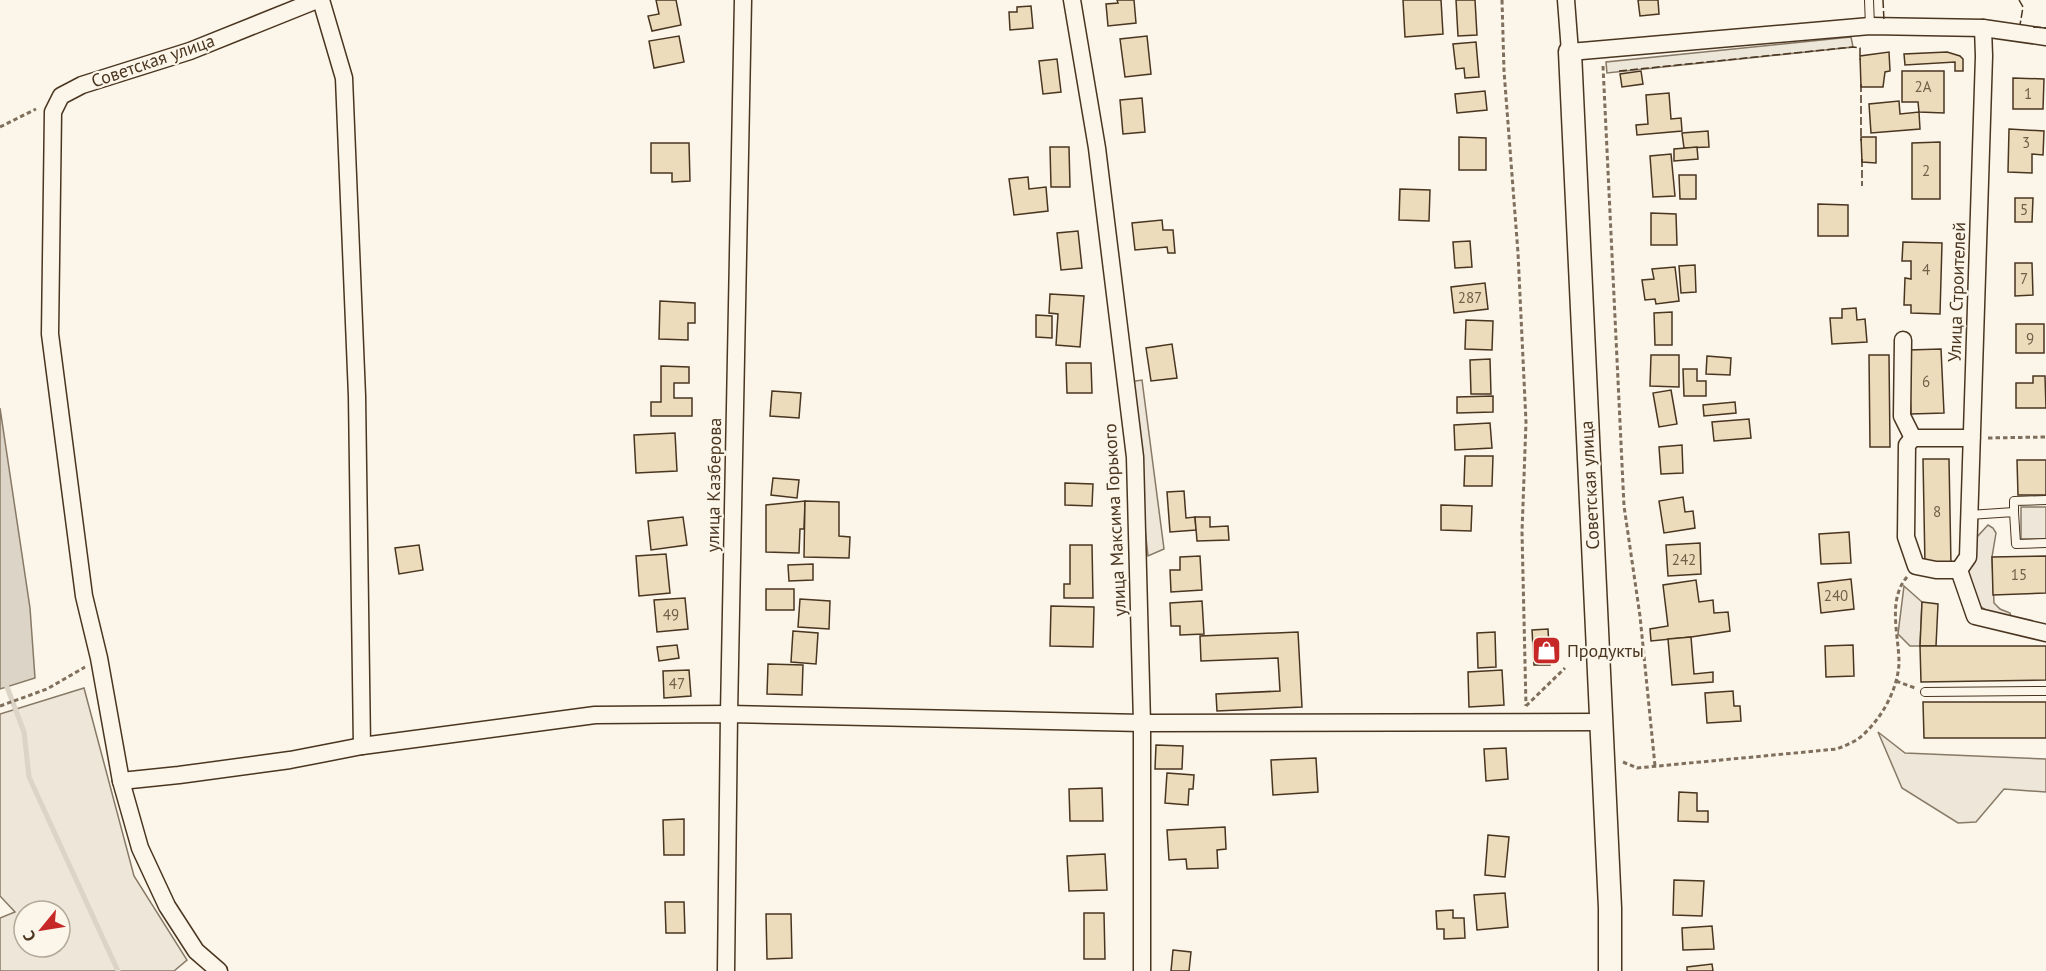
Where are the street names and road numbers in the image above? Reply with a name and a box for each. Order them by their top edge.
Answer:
street label: Советская улица [88,29,218,92]
street label: Улица Строителей [1943,222,1970,362]
street label: улица Казберова [701,418,726,552]
street label: Советская улица [1575,420,1604,550]
street label: улица Максима Горького [1098,423,1131,617]

